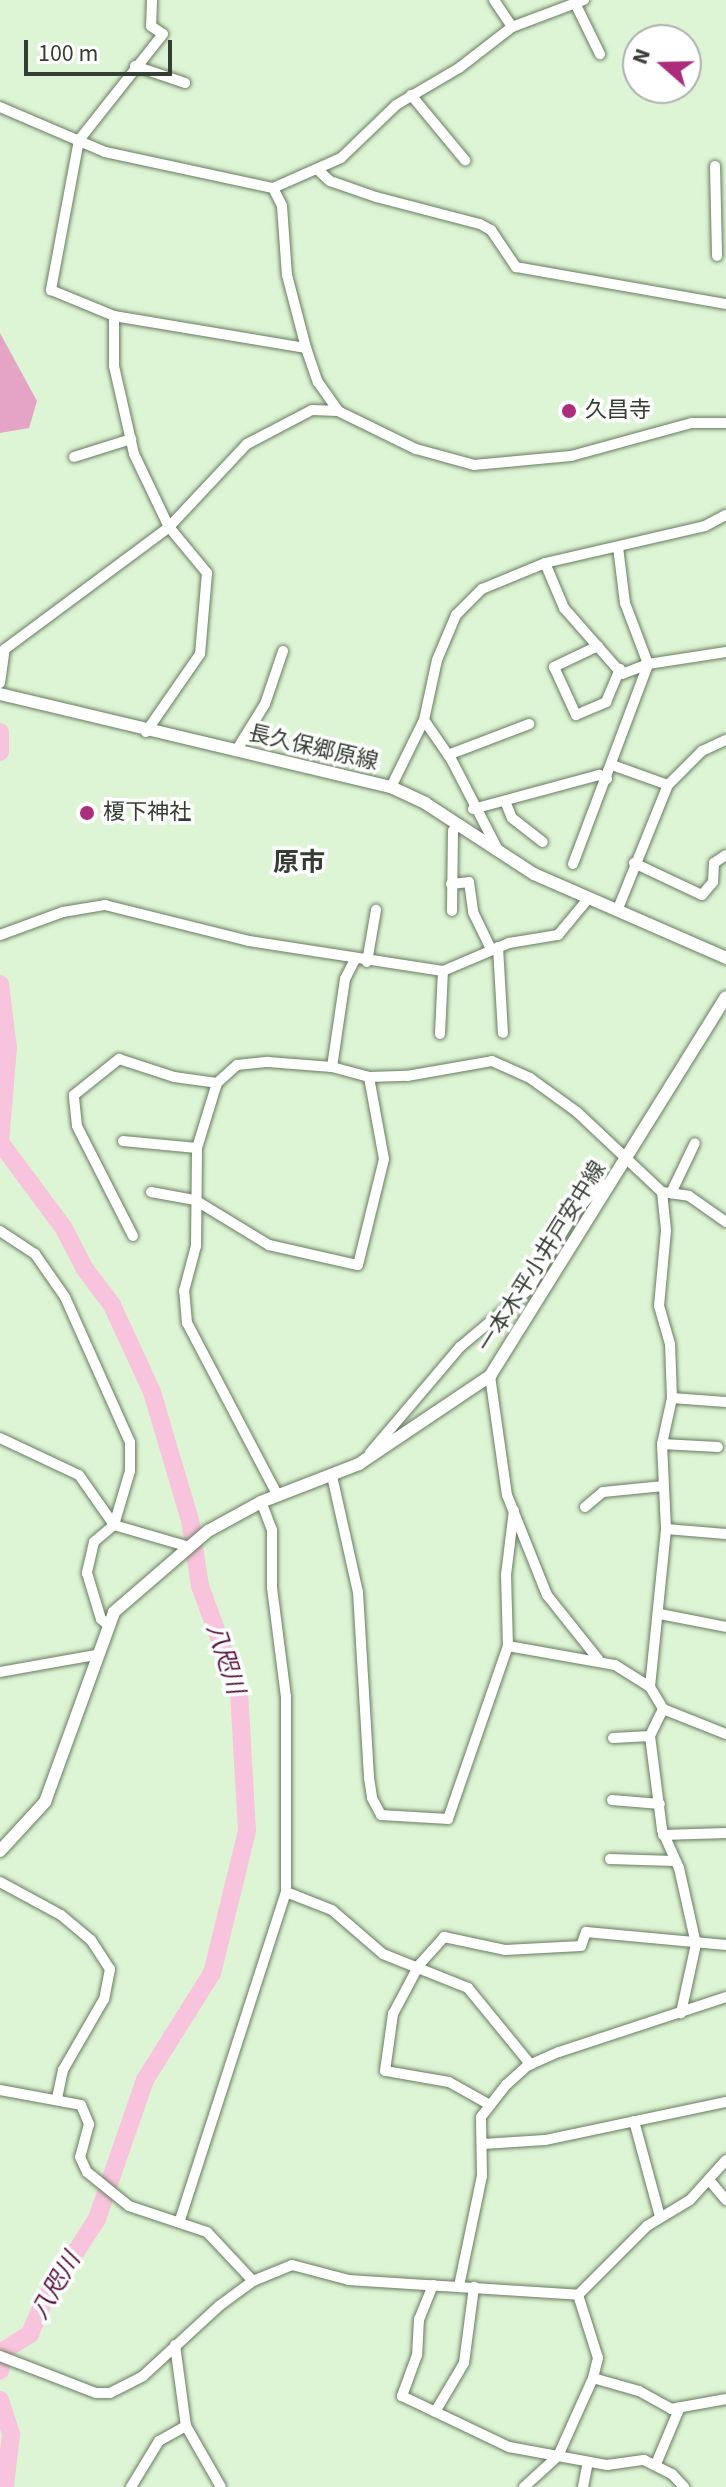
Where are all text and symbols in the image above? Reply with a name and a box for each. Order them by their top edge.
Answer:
scale bar [28,24,176,74]
north arrow [622,24,702,104]
text: 100 m [38,36,98,71]
text: N [624,44,659,69]
place label: 久昌寺 [585,398,651,424]
marker: 久昌寺 [560,402,578,420]
street label: 長久保郷原線 [246,720,380,776]
place label: 榎下神社 [103,800,191,826]
marker: 榎下神社 [78,804,96,822]
district label: 原市 [273,847,325,879]
street label: 一本木平小井戸安中線 [473,1157,611,1357]
water label: 八咫川 [200,1620,250,1698]
water label: 八咫川 [26,2248,86,2324]

